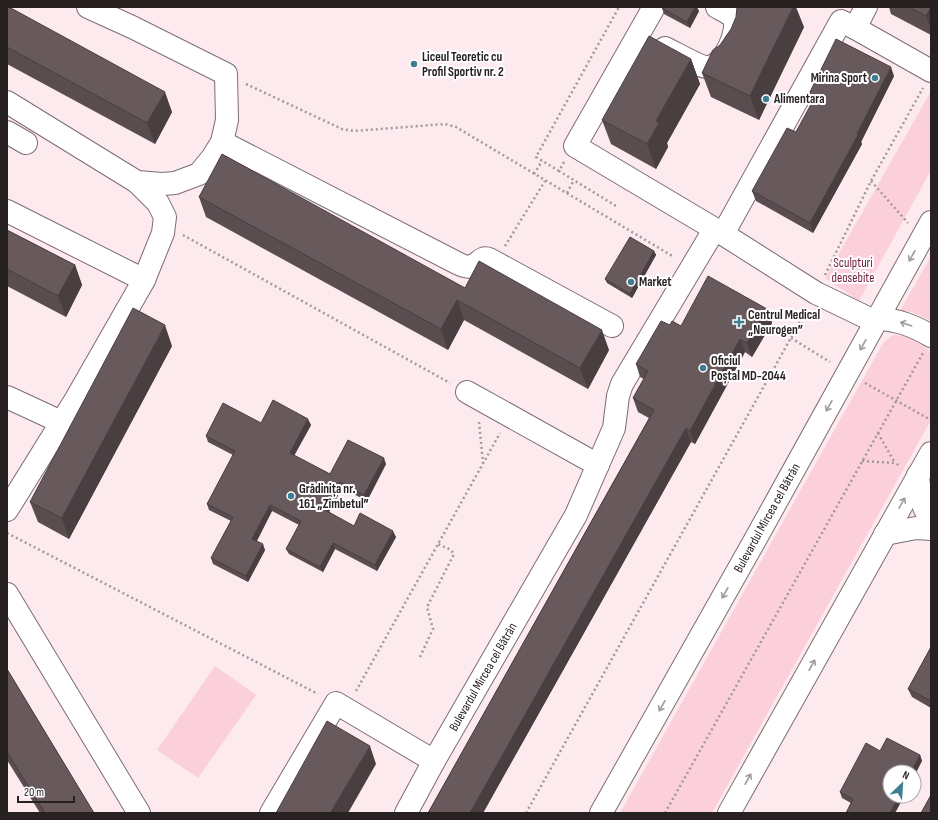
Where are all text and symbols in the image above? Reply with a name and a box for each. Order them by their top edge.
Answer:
place label: Liceul Teoretic cu Profil Sportiv nr. 2 [422,49,504,80]
marker: Liceul Teoretic cu Profil Sportiv nr. 2 [409,59,419,69]
place label: Mirina Sport [811,70,868,86]
marker: Mirina Sport [870,73,880,83]
place label: Alimentara [773,91,825,107]
marker: Alimentara [761,94,771,104]
one-way arrow [908,250,916,262]
park label: Sculpturi deosebite [832,255,874,286]
place label: Market [639,274,672,290]
marker: Market [626,277,636,287]
place label: Centrul Medical „Neurogen” [748,307,820,338]
marker: Centrul Medical „Neurogen” [733,316,745,328]
one-way arrow [899,320,912,327]
one-way arrow [859,339,866,351]
place label: Oficiul Poștal MD-2044 [711,353,786,384]
marker: Oficiul Poștal MD-2044 [698,363,708,373]
one-way arrow [825,399,833,411]
street label: Bulevardul Mircea cel Bătrân [730,461,804,575]
place label: Grădinița nr. 161 „Zîmbetul” [299,481,369,512]
marker: Grădinița nr. 161 „Zîmbetul” [286,491,296,501]
one-way arrow [899,497,907,509]
one-way arrow [721,586,729,598]
street label: Bulevardul Mircea cel Bătrân [445,620,521,734]
one-way arrow [808,659,816,671]
one-way arrow [657,700,665,712]
north arrow [882,764,922,804]
text: N [901,768,912,783]
one-way arrow [745,773,753,785]
scale bar [18,778,74,804]
text: 20 m [24,785,44,800]

